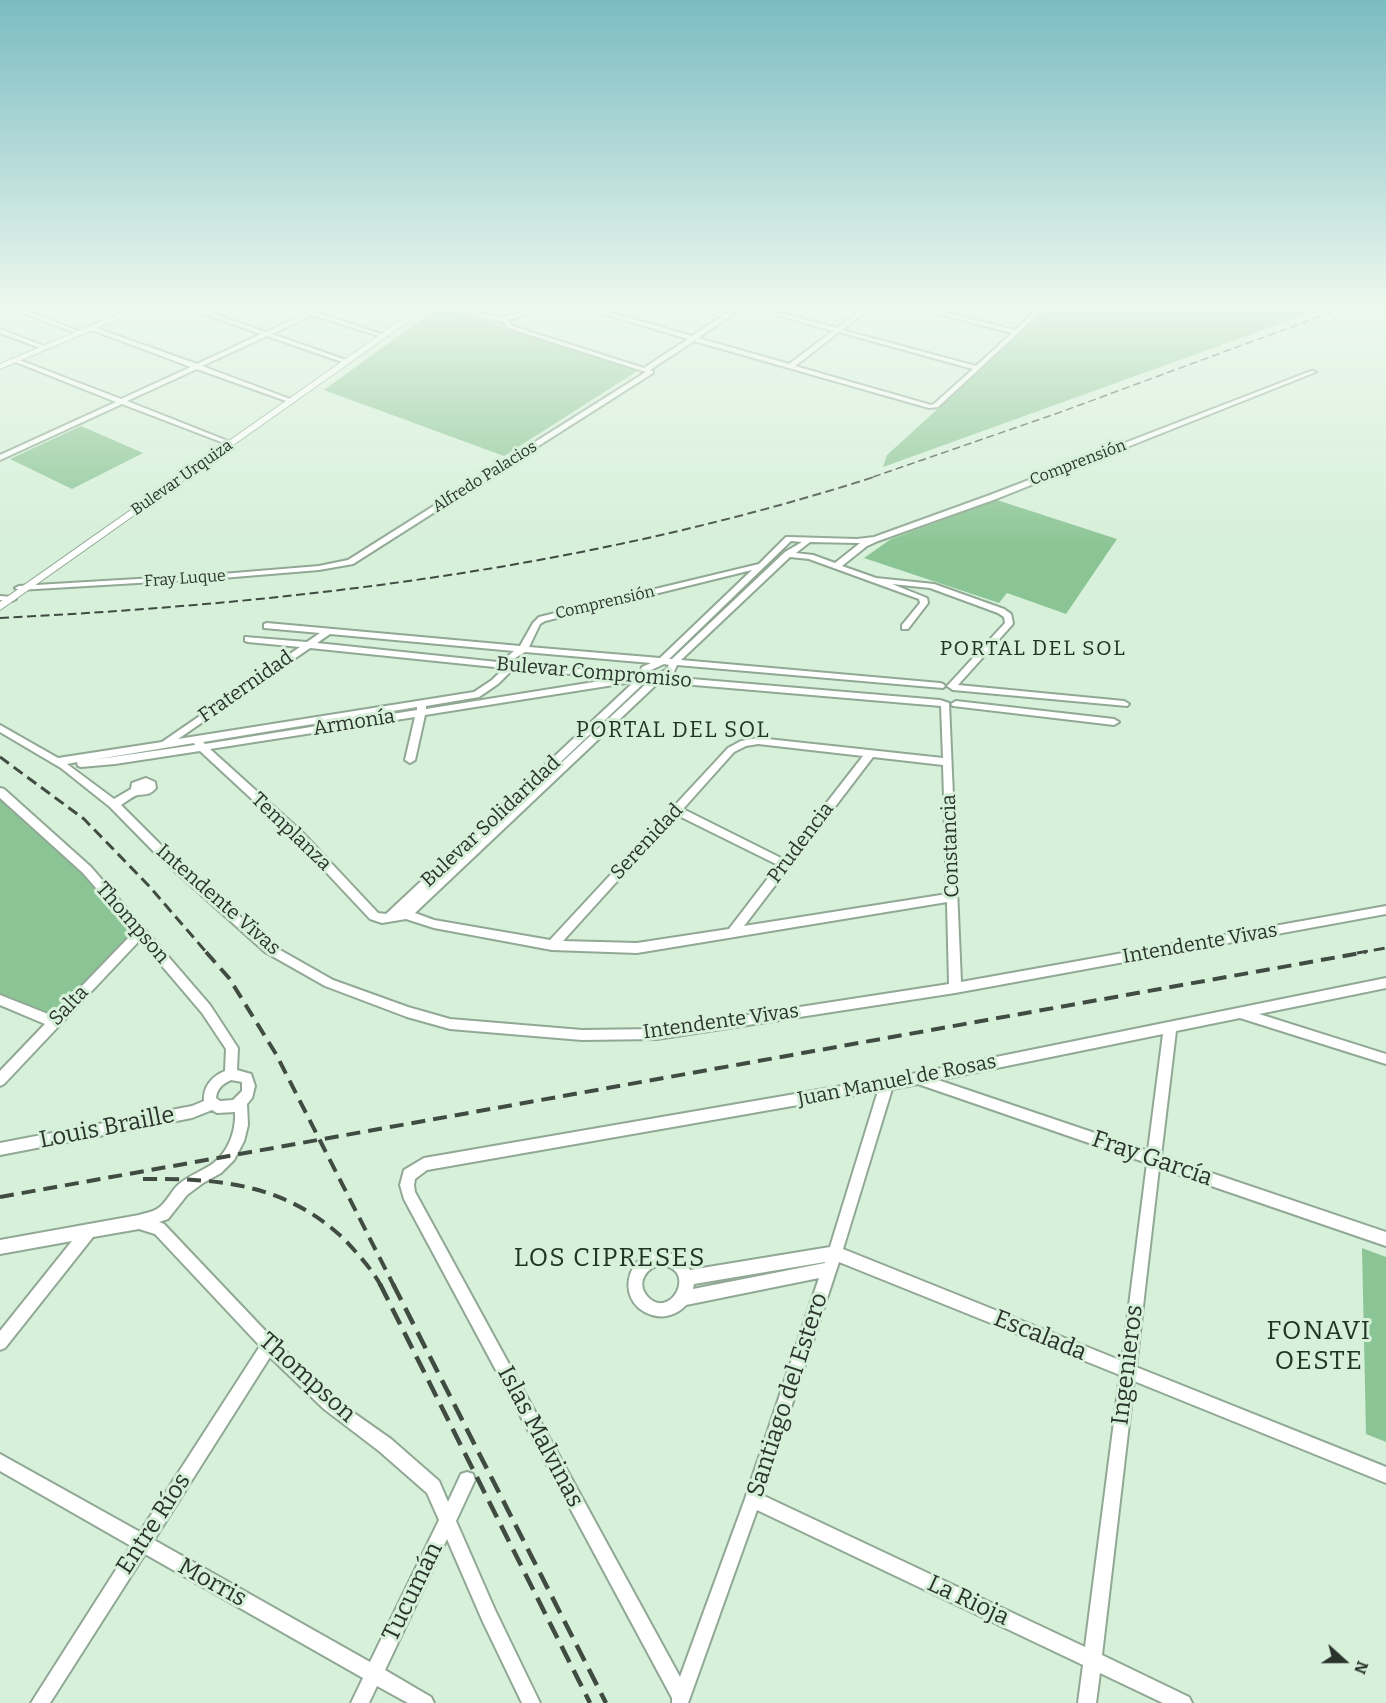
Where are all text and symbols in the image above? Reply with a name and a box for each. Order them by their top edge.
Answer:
street label: Bulevar Urquiza [128,436,236,520]
street label: Comprensión [1027,436,1129,490]
street label: Alfredo Palacios [429,437,541,517]
street label: Fray Luque [144,567,226,591]
street label: Comprensión [554,582,656,624]
district label: PORTAL DEL SOL [940,636,1126,662]
street label: Fraternidad [194,646,298,728]
street label: Bulevar Compromiso [495,653,693,693]
street label: Armonía [312,705,396,741]
district label: PORTAL DEL SOL [576,718,770,744]
street label: Bulevar Solidaridad [416,751,566,893]
street label: Templanza [246,788,336,876]
street label: Constancia [937,794,965,898]
street label: Prudencia [763,798,839,888]
street label: Serenidad [606,799,688,885]
street label: Intendente Vivas [151,839,285,961]
street label: Thompson [90,877,174,969]
street label: Intendente Vivas [1121,919,1279,969]
street label: Salta [44,981,94,1031]
street label: Intendente Vivas [642,999,800,1045]
street label: Juan Manuel de Rosas [796,1050,998,1112]
street label: Louis Braille [37,1101,177,1155]
street label: Fray García [1088,1125,1216,1193]
district label: LOS CIPRESES [514,1243,706,1275]
street label: Santiago del Estero [741,1289,835,1501]
street label: Ingenieros [1106,1303,1150,1427]
street label: Escalada [989,1304,1091,1368]
district label: FONAVI OESTE [1267,1316,1371,1378]
street label: Thompson [253,1327,361,1429]
street label: Islas Malvinas [491,1362,589,1512]
street label: Entre Ríos [111,1468,197,1580]
street label: Tucumán [377,1538,449,1646]
street label: Morris [173,1552,251,1614]
street label: La Rioja [923,1570,1013,1632]
north arrow [1314,1631,1374,1691]
text: N [1350,1658,1372,1677]

